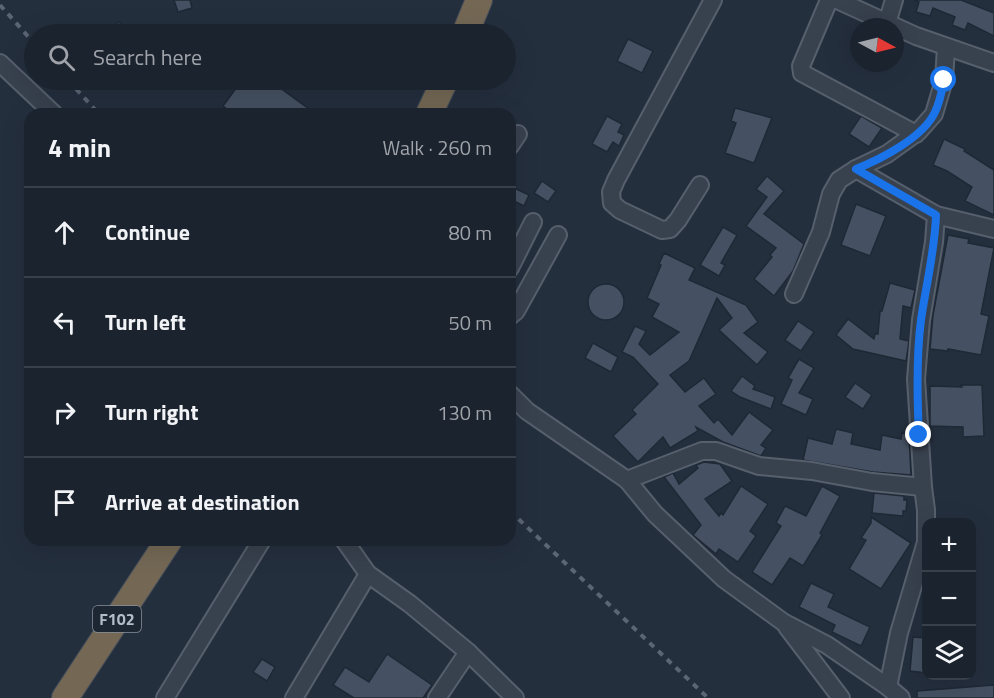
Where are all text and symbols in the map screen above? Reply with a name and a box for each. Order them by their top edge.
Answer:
north arrow [850,18,904,72]
search box [24,24,516,90]
text: Search here [93,40,202,74]
icon: search [45,41,78,74]
route start [930,66,956,92]
text: 4 min [48,128,111,167]
text: Walk · 260 m [383,132,492,163]
text: Continue [105,215,190,249]
icon: ahead [48,216,81,249]
text: 80 m [448,217,492,248]
text: Turn left [105,305,186,339]
icon: left [48,306,81,339]
text: 50 m [448,307,492,338]
text: Turn right [105,395,199,429]
icon: right [48,396,81,429]
text: 130 m [437,397,492,428]
route end [905,421,931,447]
text: Arrive at destination [105,485,300,519]
icon: arrive [48,486,81,519]
map controls [922,518,976,680]
button: + [922,518,976,572]
button: − [922,572,976,626]
road number: F102 [93,606,141,632]
button: layers [922,626,976,680]

